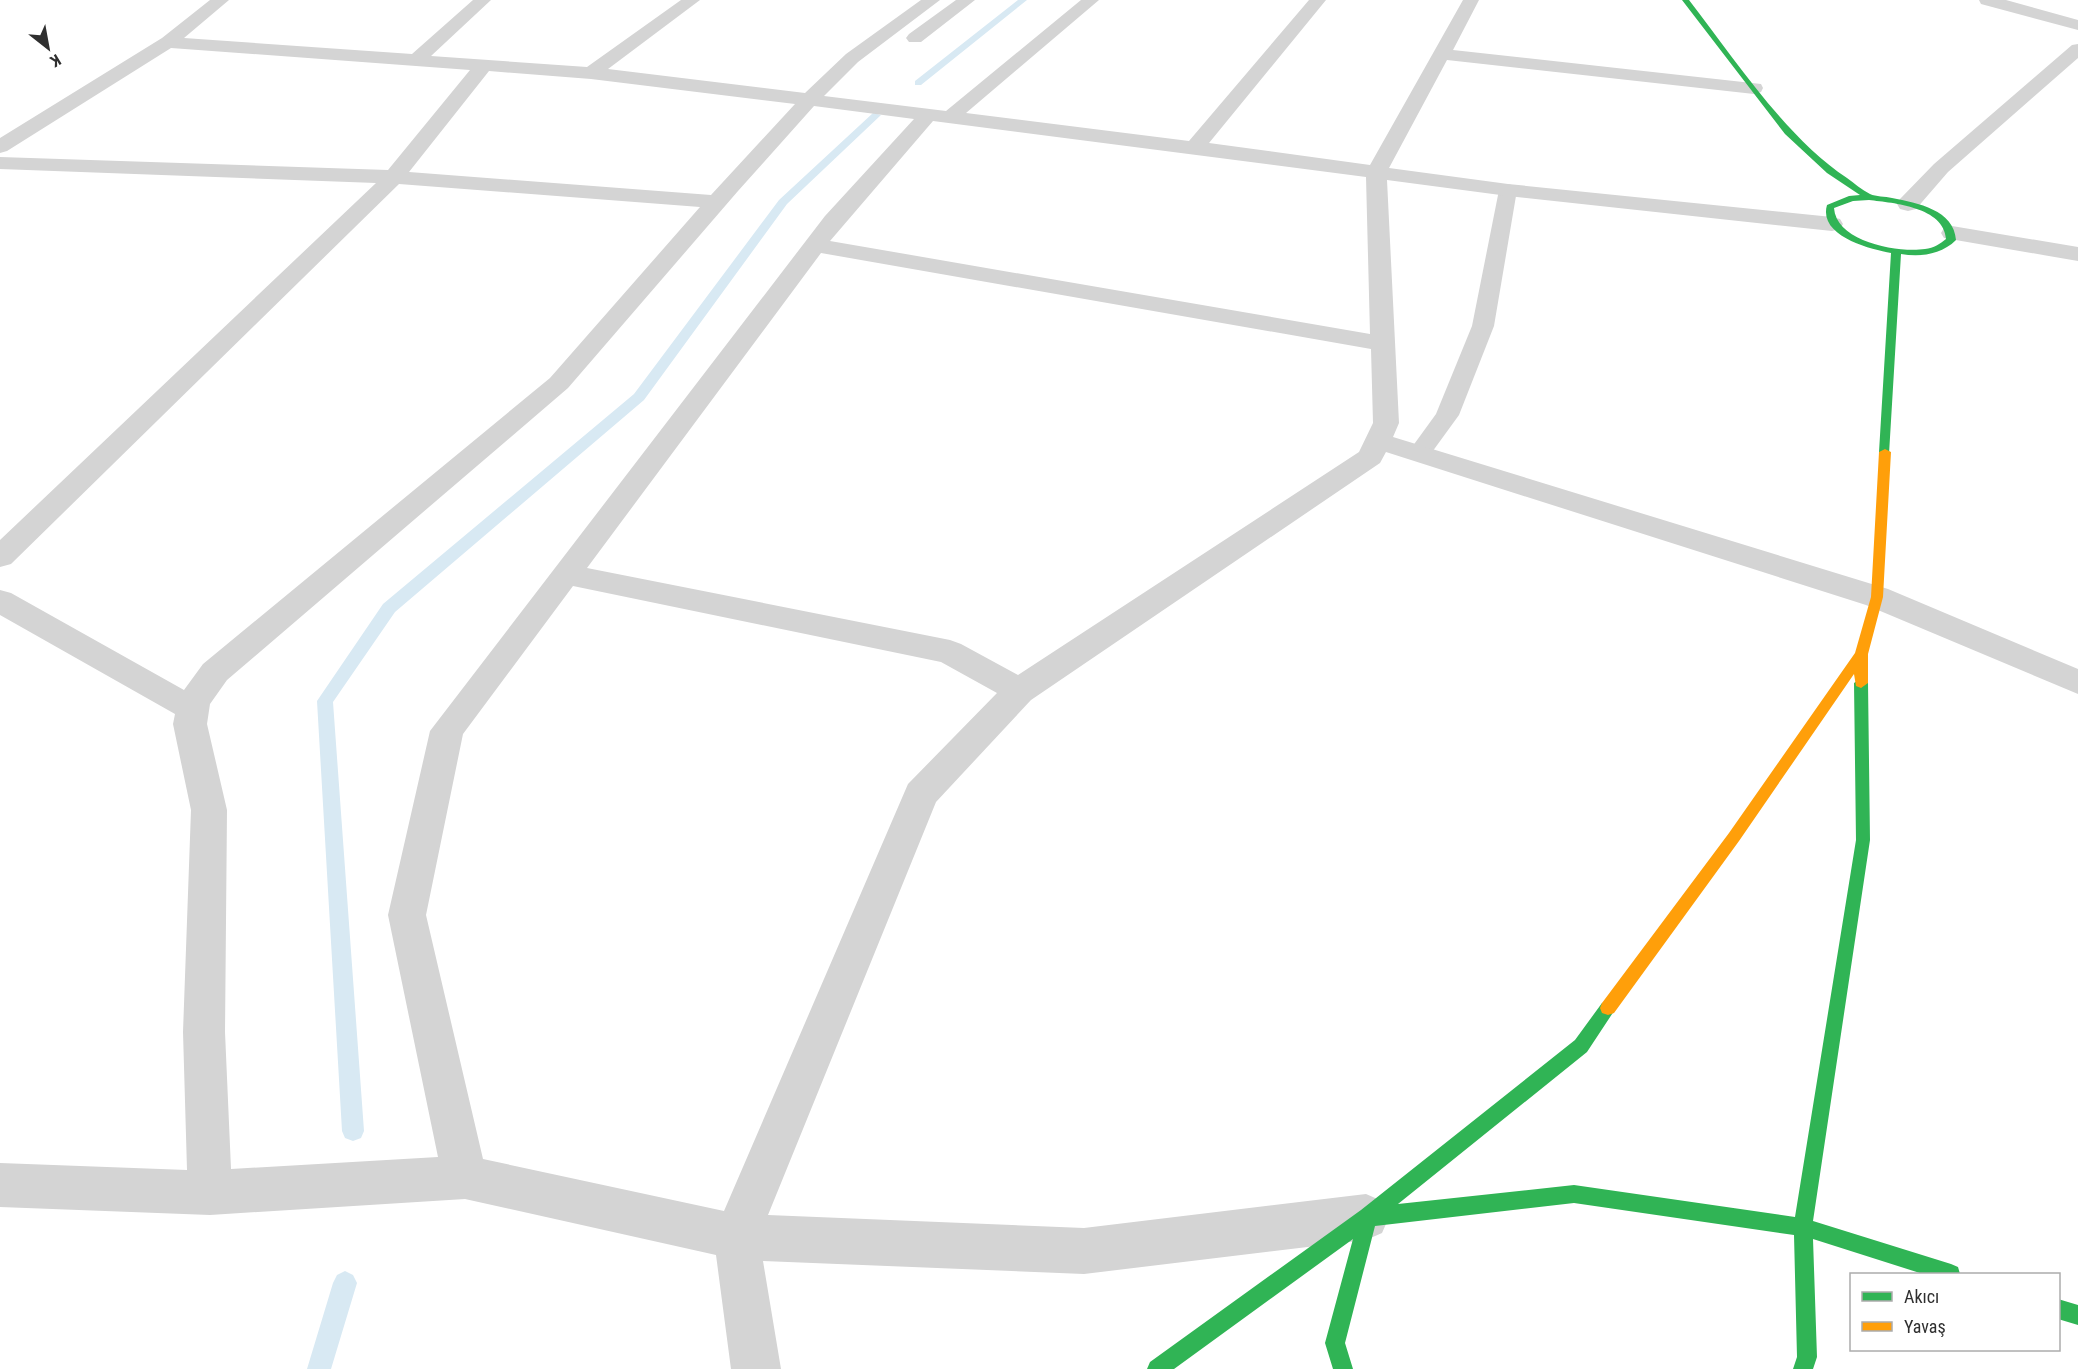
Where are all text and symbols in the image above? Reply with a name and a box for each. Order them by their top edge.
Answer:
north arrow [18,18,78,78]
text: K [47,50,64,71]
legend [1850,1273,2060,1351]
text: Akıcı [1904,1286,1939,1307]
text: Yavaş [1904,1316,1946,1337]

